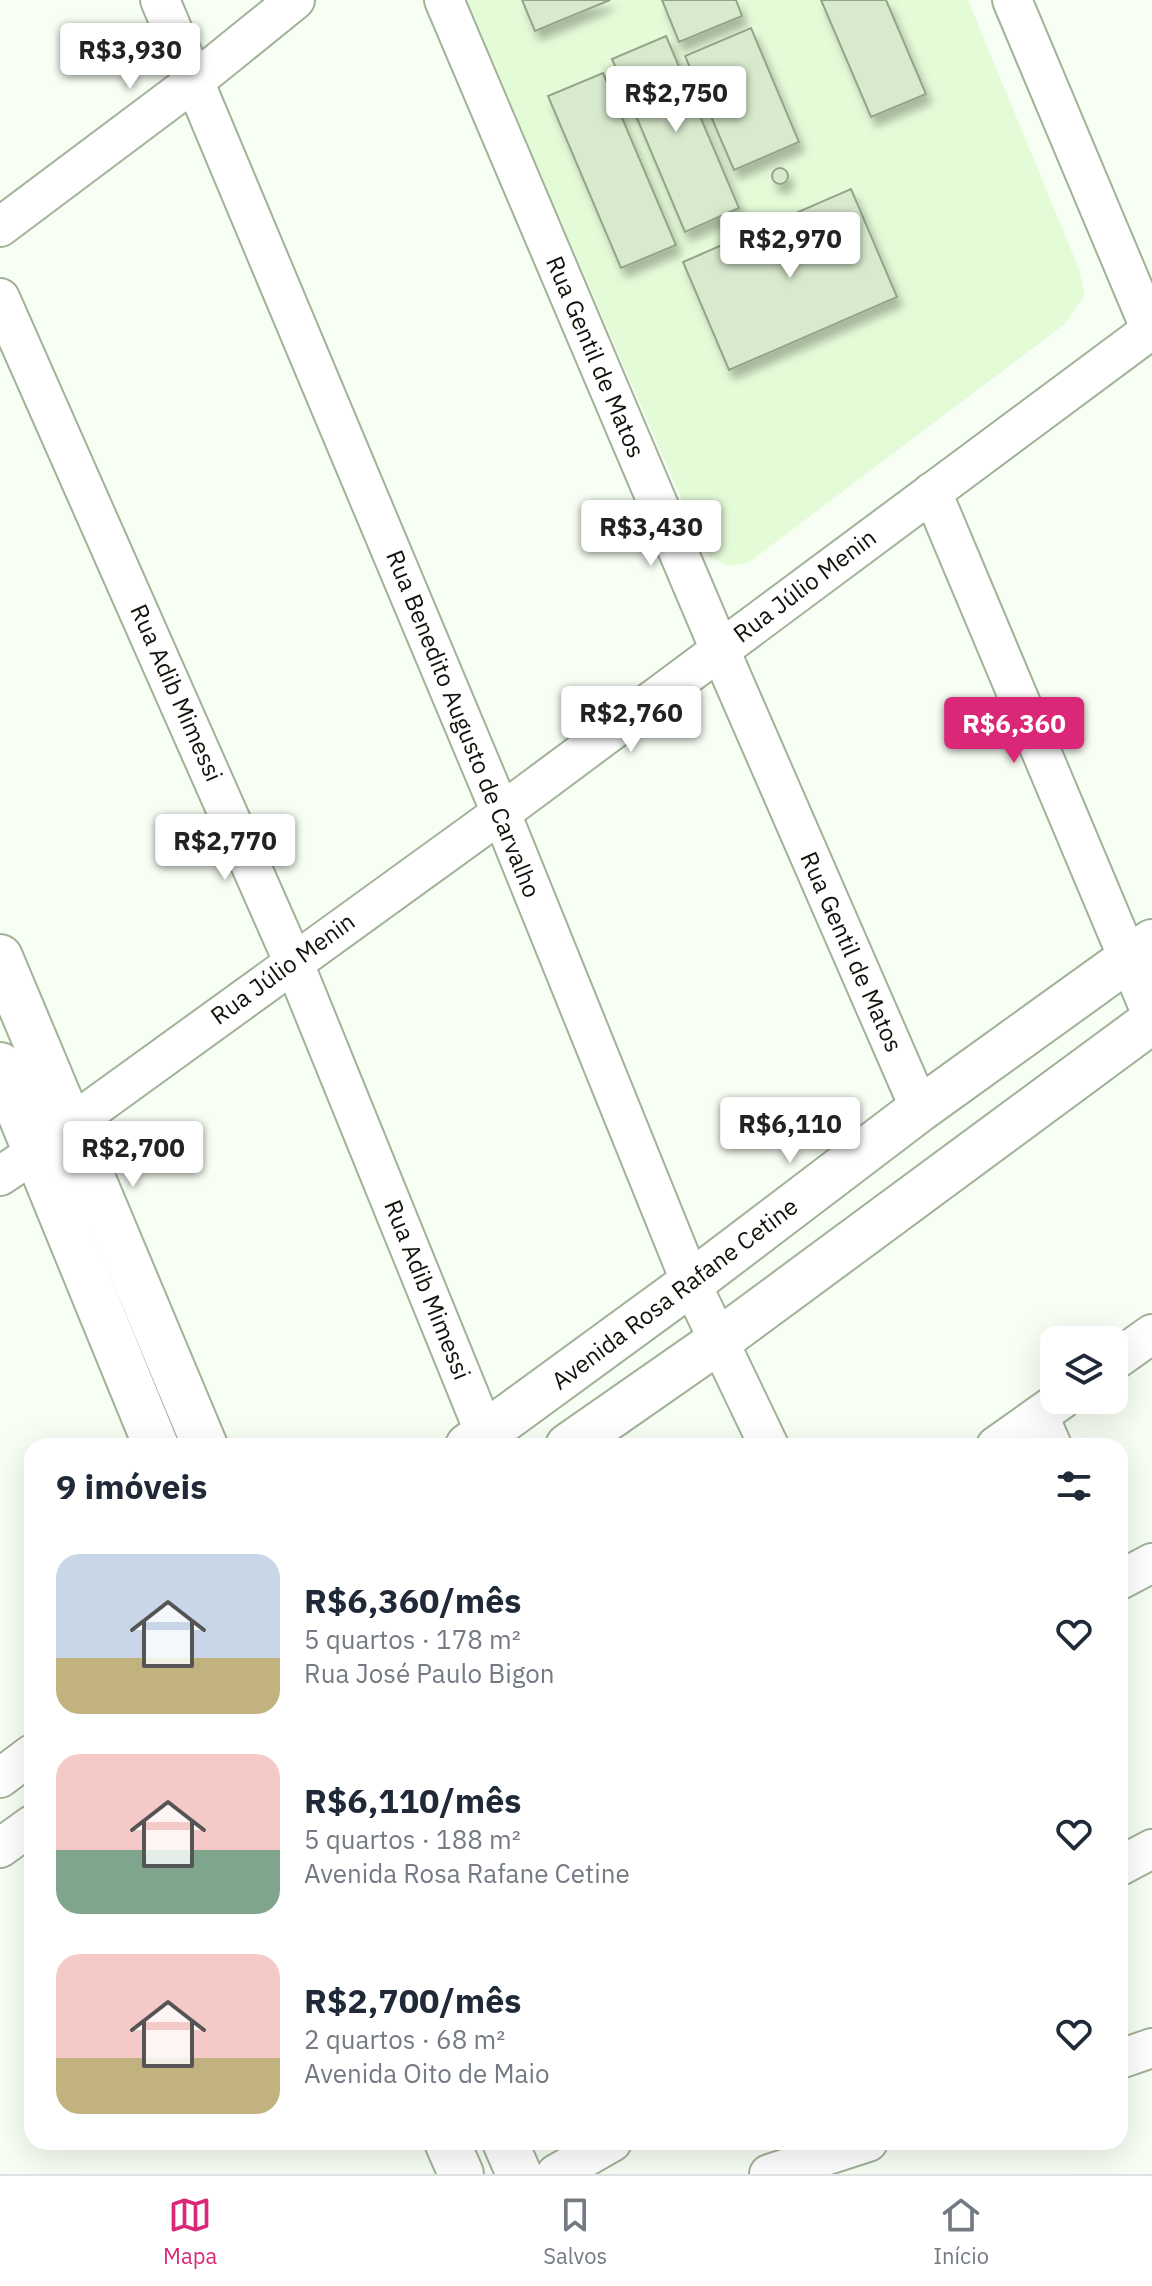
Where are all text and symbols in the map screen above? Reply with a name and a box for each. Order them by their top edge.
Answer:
pin: R$3,930 [56,23,204,91]
text: R$3,930 [78,32,182,66]
pin: R$2,750 [602,66,750,134]
text: R$2,750 [624,75,728,109]
pin: R$2,970 [716,212,864,280]
text: R$2,970 [738,221,842,255]
street label: Rua Gentil de Matos [539,251,653,462]
pin: R$3,430 [577,500,725,568]
text: R$3,430 [599,509,703,543]
street label: Rua Júlio Menin [727,521,882,649]
street label: Rua Benedito Augusto de Carvalho [379,545,548,902]
street label: Rua Adib Mimessi [123,599,230,786]
pin: R$2,760 [557,686,705,754]
text: R$2,760 [579,695,683,729]
pin: R$6,360 [940,697,1088,765]
text: R$6,360 [962,706,1066,740]
pin: R$2,770 [151,814,299,882]
text: R$2,770 [173,823,277,857]
street label: Rua Gentil de Matos [793,846,910,1057]
street label: Rua Júlio Menin [204,905,361,1031]
pin: R$6,110 [716,1097,864,1165]
text: R$6,110 [738,1106,842,1140]
pin: R$2,700 [59,1121,207,1189]
text: R$2,700 [81,1130,185,1164]
street label: Avenida Rosa Rafane Cetine [545,1190,804,1396]
street label: Rua Adib Mimessi [377,1195,479,1384]
map controls [1040,1326,1128,1414]
button: layers [1040,1326,1128,1414]
text: 9 imóveis [56,1464,207,1508]
icon: filters [1052,1464,1096,1508]
text: R$6,360/mês [304,1578,521,1622]
icon: home [120,1586,216,1682]
icon: heart [1052,1612,1096,1656]
text: 5 quartos · 178 m² [304,1622,521,1656]
text: Rua José Paulo Bigon [304,1656,555,1690]
text: R$6,110/mês [304,1778,521,1822]
icon: home [120,1786,216,1882]
icon: heart [1052,1812,1096,1856]
text: 5 quartos · 188 m² [304,1822,521,1856]
text: Avenida Rosa Rafane Cetine [304,1856,630,1890]
text: R$2,700/mês [304,1978,521,2022]
icon: home [120,1986,216,2082]
icon: heart [1052,2012,1096,2056]
text: 2 quartos · 68 m² [304,2022,505,2056]
text: Avenida Oito de Maio [304,2056,550,2090]
tab: Mapa [163,2193,217,2270]
tab: Salvos [543,2193,607,2270]
tab: Início [933,2193,989,2270]

